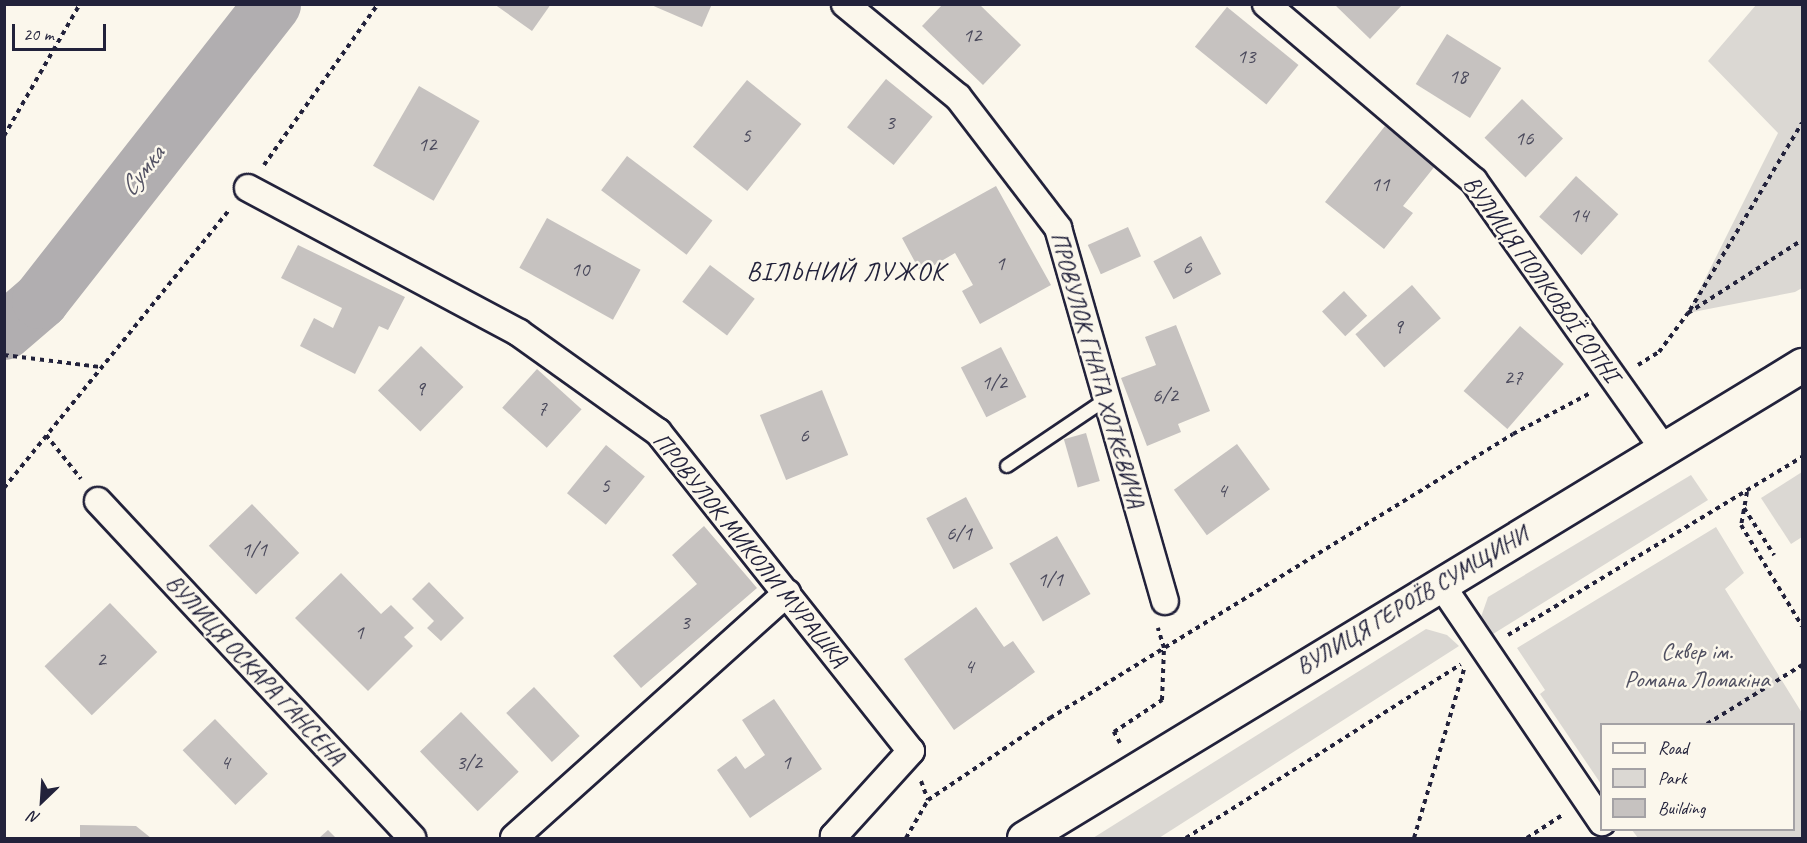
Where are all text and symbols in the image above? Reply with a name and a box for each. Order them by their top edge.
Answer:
scale bar [15,12,110,50]
house number: 12 [963,22,981,48]
text: 20 m [23,23,54,45]
house number: 13 [1237,43,1255,69]
house number: 18 [1449,63,1467,89]
house number: 3 [885,109,895,135]
house number: 5 [741,122,751,148]
house number: 16 [1515,125,1533,151]
house number: 12 [418,131,436,157]
water label: Сумка [113,140,171,202]
street label: ВУЛИЦЯ ПОЛКОВОЇ СОТНІ [1457,170,1625,388]
house number: 11 [1371,171,1389,197]
house number: 14 [1570,202,1588,228]
street label: ПРОВУЛОК ГНАТА ХОТКЕВИЧА [1044,229,1150,511]
house number: 1 [995,250,1005,276]
house number: 6 [1182,254,1192,280]
house number: 10 [571,256,589,282]
district label: ВІЛЬНИЙ ЛУЖОК [747,256,945,288]
house number: 9 [1393,313,1403,339]
house number: 27 [1504,364,1522,390]
house number: 1/2 [981,369,1007,395]
house number: 9 [415,375,425,401]
house number: 6/2 [1152,382,1178,408]
house number: 7 [537,395,547,421]
house number: 6 [799,422,809,448]
street label: ПРОВУЛОК МИКОЛИ МУРАШКА [646,427,854,673]
house number: 5 [600,472,610,498]
house number: 4 [1217,477,1227,503]
house number: 6/1 [946,520,972,546]
street label: ВУЛИЦЯ ГЕРОЇВ СУМЩИНИ [1291,521,1533,681]
house number: 1/1 [241,536,267,562]
house number: 1/1 [1037,566,1063,592]
street label: ВУЛИЦЯ ОСКАРА ГАНСЕНА [159,569,351,771]
house number: 3 [680,609,690,635]
house number: 1 [354,619,364,645]
park label: Сквер ім. Романа Ломакіна [1624,638,1770,694]
house number: 2 [96,646,106,672]
house number: 4 [964,653,974,679]
legend [1600,723,1795,831]
text: Road [1658,737,1688,759]
house number: 4 [220,749,230,775]
house number: 3/2 [456,749,482,775]
house number: 1 [781,749,791,775]
text: Park [1658,767,1687,789]
north arrow [12,771,72,831]
text: Building [1658,797,1705,819]
text: N [26,806,43,828]

